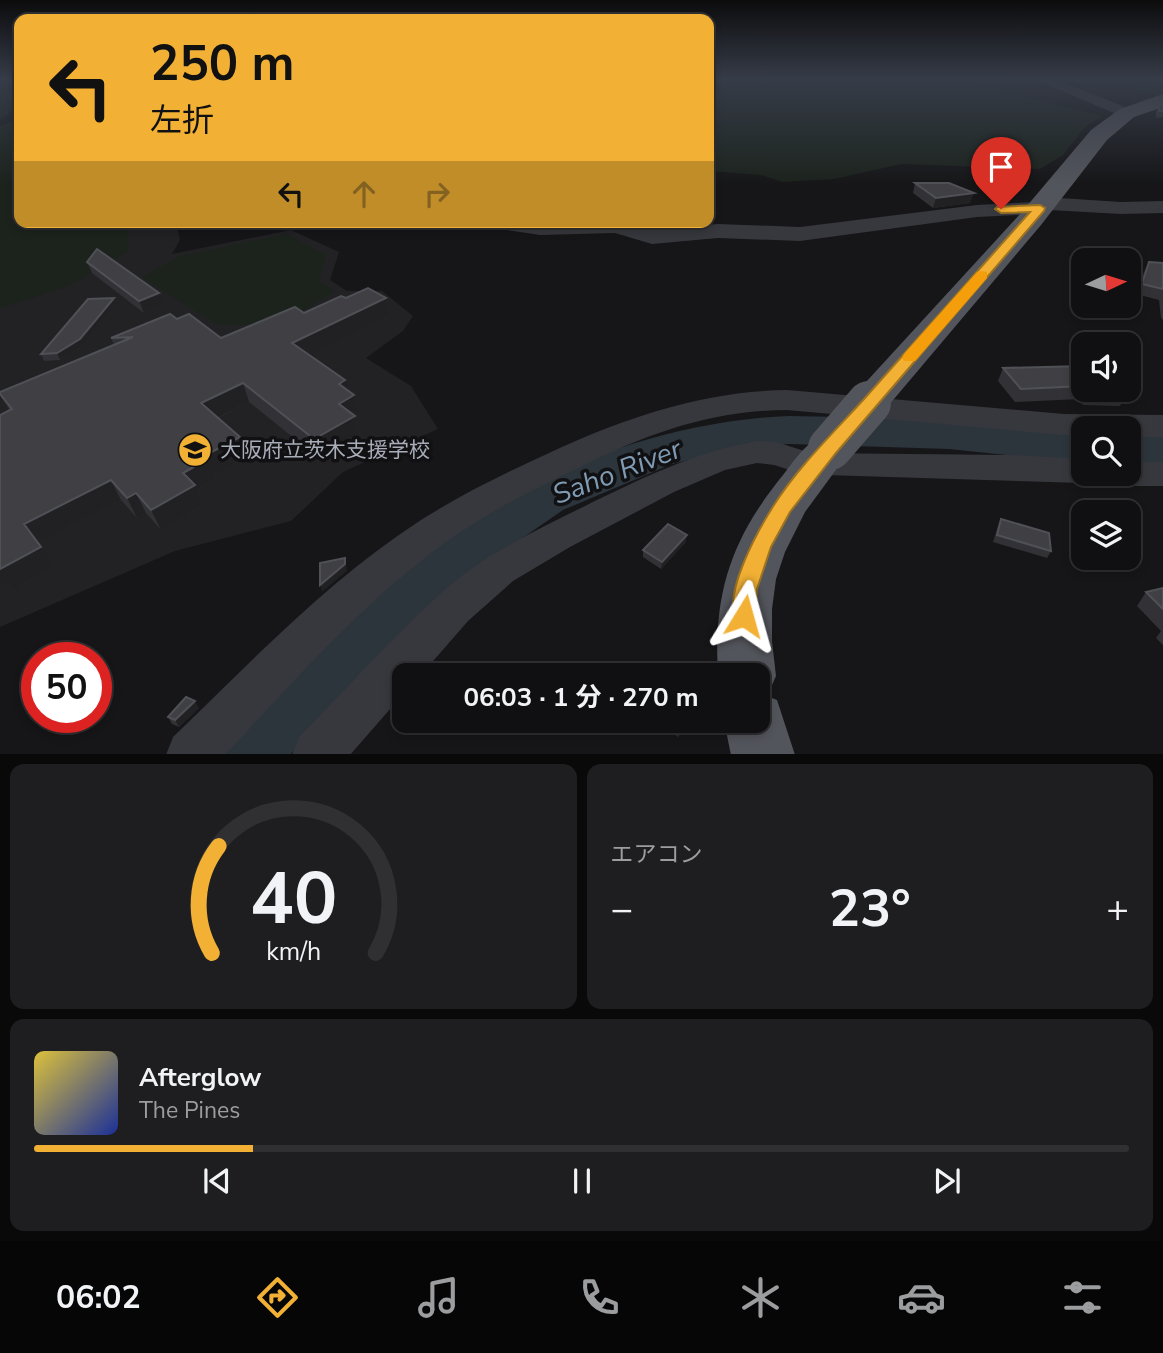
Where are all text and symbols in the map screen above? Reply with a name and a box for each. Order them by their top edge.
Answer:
text: 250 m [150,30,294,97]
icon: left [35,42,126,133]
text: 左折 [150,99,214,142]
pin [971,137,1031,209]
icon: arrive [982,148,1020,186]
icon: left [272,175,310,213]
icon: ahead [345,175,383,213]
icon: right [418,175,456,213]
north arrow [1071,248,1141,318]
map controls [1071,248,1141,570]
button: sound [1071,332,1141,402]
button: search [1071,416,1141,486]
water label: Saho River [547,430,688,514]
school or university icon: 大阪府立茨木支援学校 [176,431,214,469]
place label: 大阪府立茨木支援学校 [220,436,430,464]
button: layers [1071,500,1141,570]
position arrow [707,579,781,653]
speed limit sign: 50 [21,642,112,733]
text: 06:03 · 1 分 · 270 m [463,680,699,715]
text: エアコン [611,839,703,870]
text: 40 [250,849,337,949]
text: 23° [829,873,911,944]
text: − [611,884,633,935]
text: + [1106,884,1129,935]
text: km/h [266,934,321,968]
text: Afterglow [139,1060,262,1095]
text: The Pines [139,1095,240,1126]
icon: previous [198,1162,236,1200]
icon: pause [563,1162,601,1200]
icon: next [928,1162,966,1200]
icon: directions [253,1273,302,1322]
icon: music [414,1273,463,1322]
icon: phone [575,1273,624,1322]
icon: climate [736,1273,785,1322]
icon: car [897,1273,946,1322]
icon: filters [1058,1273,1107,1322]
text: 06:02 [56,1276,141,1319]

